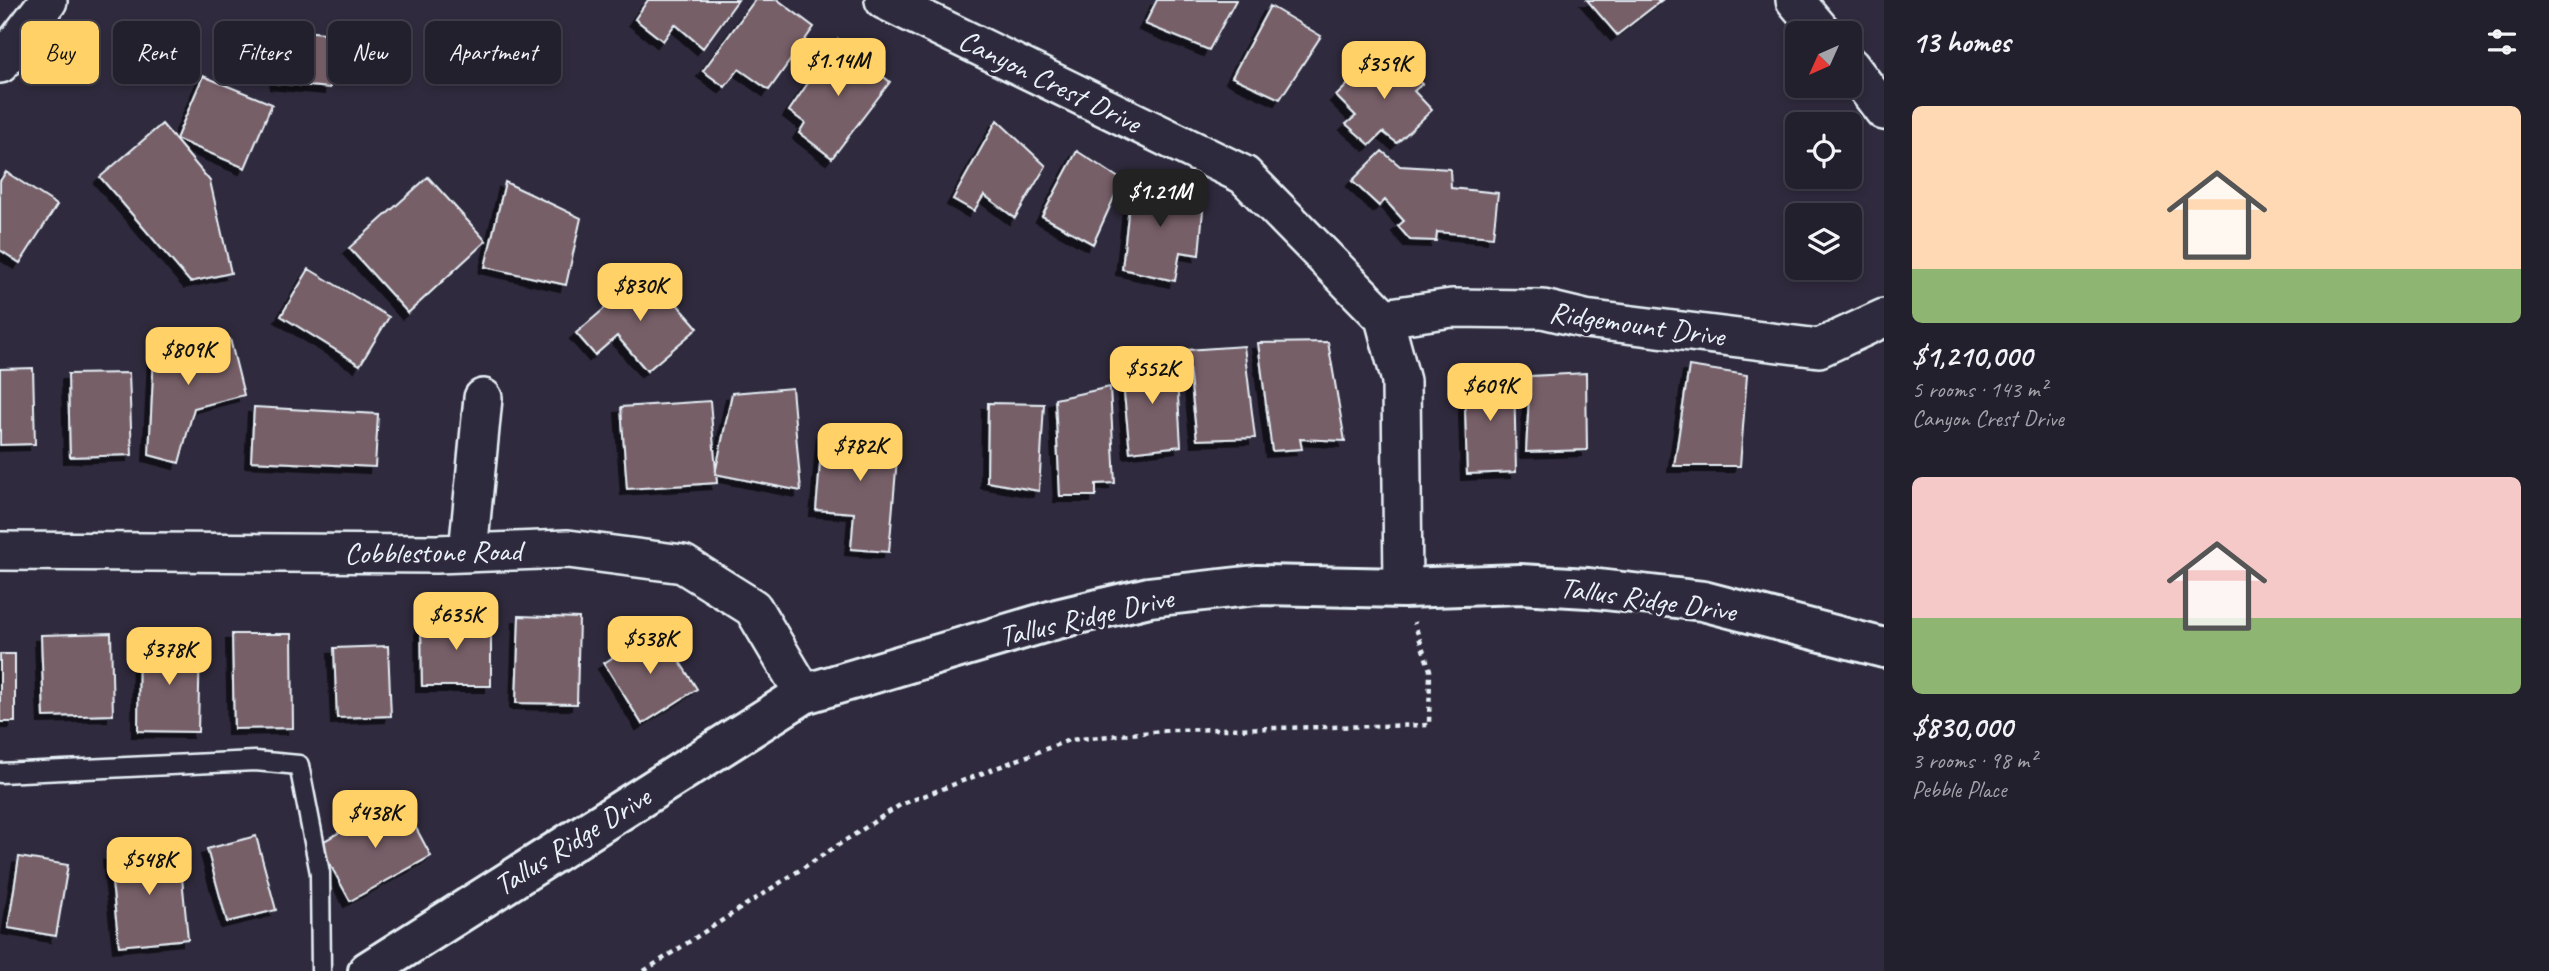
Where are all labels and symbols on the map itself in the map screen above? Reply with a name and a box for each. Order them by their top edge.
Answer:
street label: Canyon Crest Drive [953,21,1149,142]
north arrow [1785,21,1862,98]
pin: $1.14M [781,38,895,98]
pin: $359K [1335,42,1433,101]
pin: $1.21M [1103,170,1217,229]
pin: $830K [591,264,689,323]
street label: Ridgemount Drive [1547,293,1729,355]
pin: $809K [139,328,237,387]
pin: $552K [1103,346,1201,406]
pin: $609K [1441,364,1539,423]
pin: $782K [811,424,909,483]
street label: Cobblestone Road [344,531,526,573]
street label: Tallus Ridge Drive [1557,568,1741,630]
street label: Tallus Ridge Drive [995,578,1179,655]
pin: $635K [407,592,505,652]
pin: $538K [601,616,699,676]
pin: $378K [120,628,218,687]
street label: Tallus Ridge Drive [487,777,659,904]
pin: $438K [326,790,424,850]
pin: $548K [100,838,198,897]

